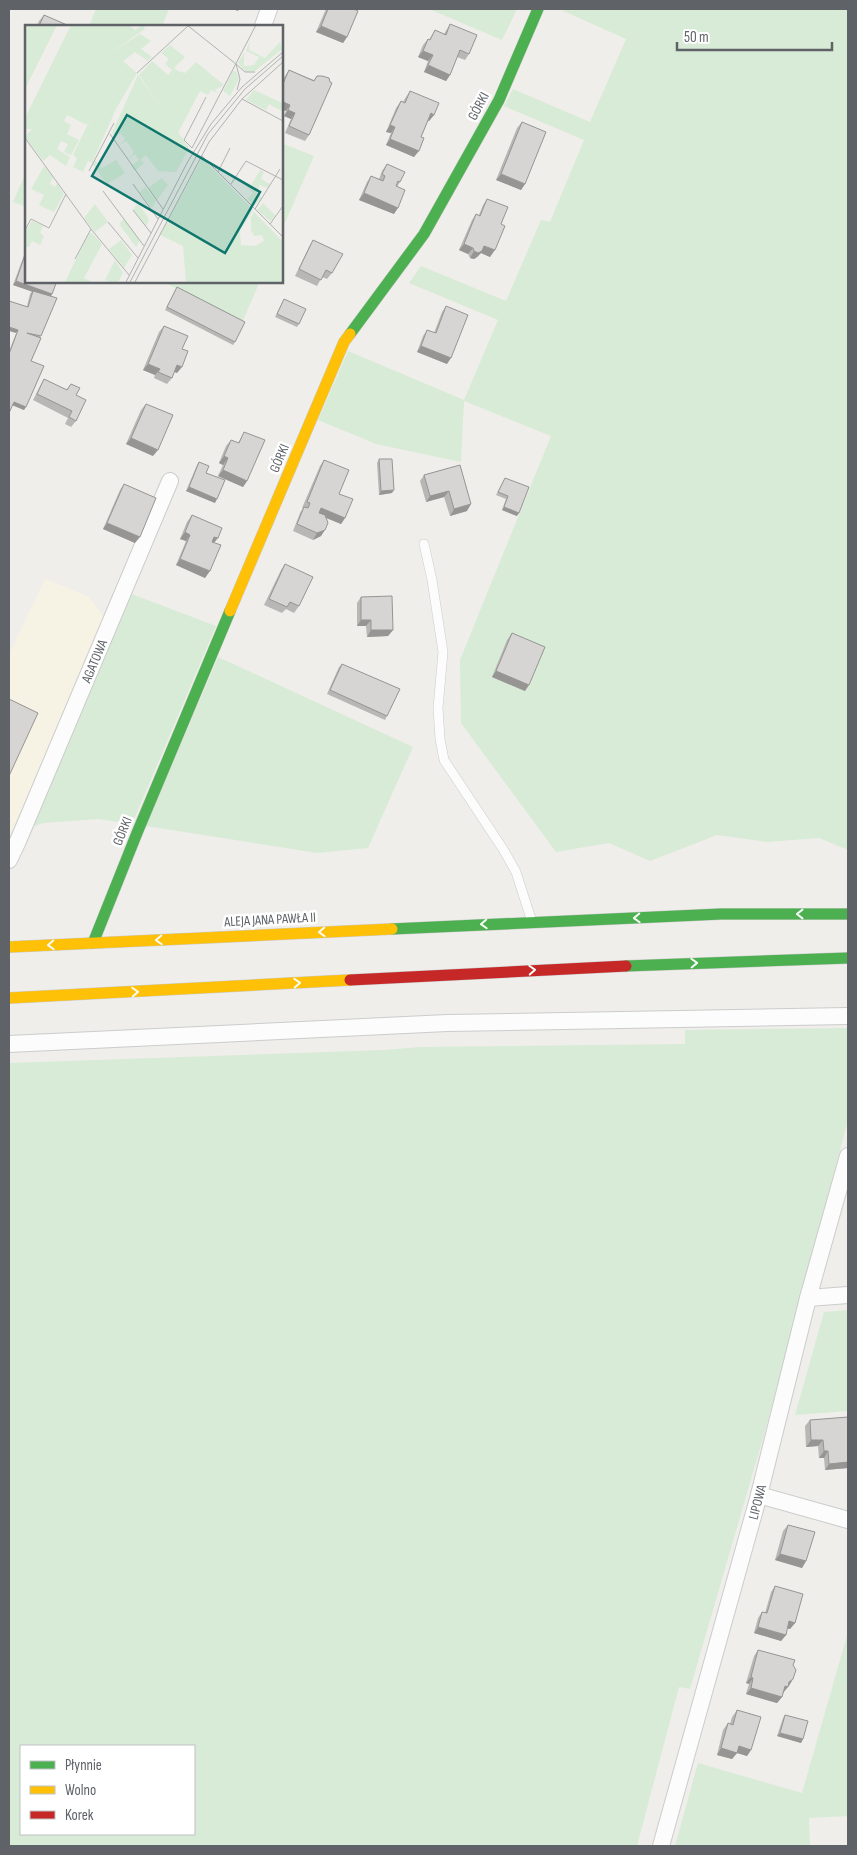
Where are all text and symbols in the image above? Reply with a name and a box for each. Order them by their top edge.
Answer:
scale bar [677,20,832,52]
inset map [25,25,282,282]
text: 50 m [684,28,709,47]
street label: GÓRKI [464,89,493,123]
street label: GÓRKI [266,441,293,475]
street label: AGATOWA [77,636,112,686]
street label: GÓRKI [109,814,136,848]
street label: ALEJA JANA PAWŁA II [223,909,316,930]
one-way arrow [795,909,803,919]
one-way arrow [633,912,641,923]
one-way arrow [480,919,488,930]
one-way arrow [317,927,325,937]
one-way arrow [155,934,163,945]
one-way arrow [46,940,54,951]
one-way arrow [690,958,698,969]
one-way arrow [528,965,536,976]
one-way arrow [293,978,301,989]
one-way arrow [131,987,139,998]
street label: LIPOWA [745,1482,771,1521]
legend [20,1745,195,1835]
text: Płynnie [65,1756,102,1775]
text: Wolno [65,1781,96,1800]
text: Korek [65,1806,94,1825]

